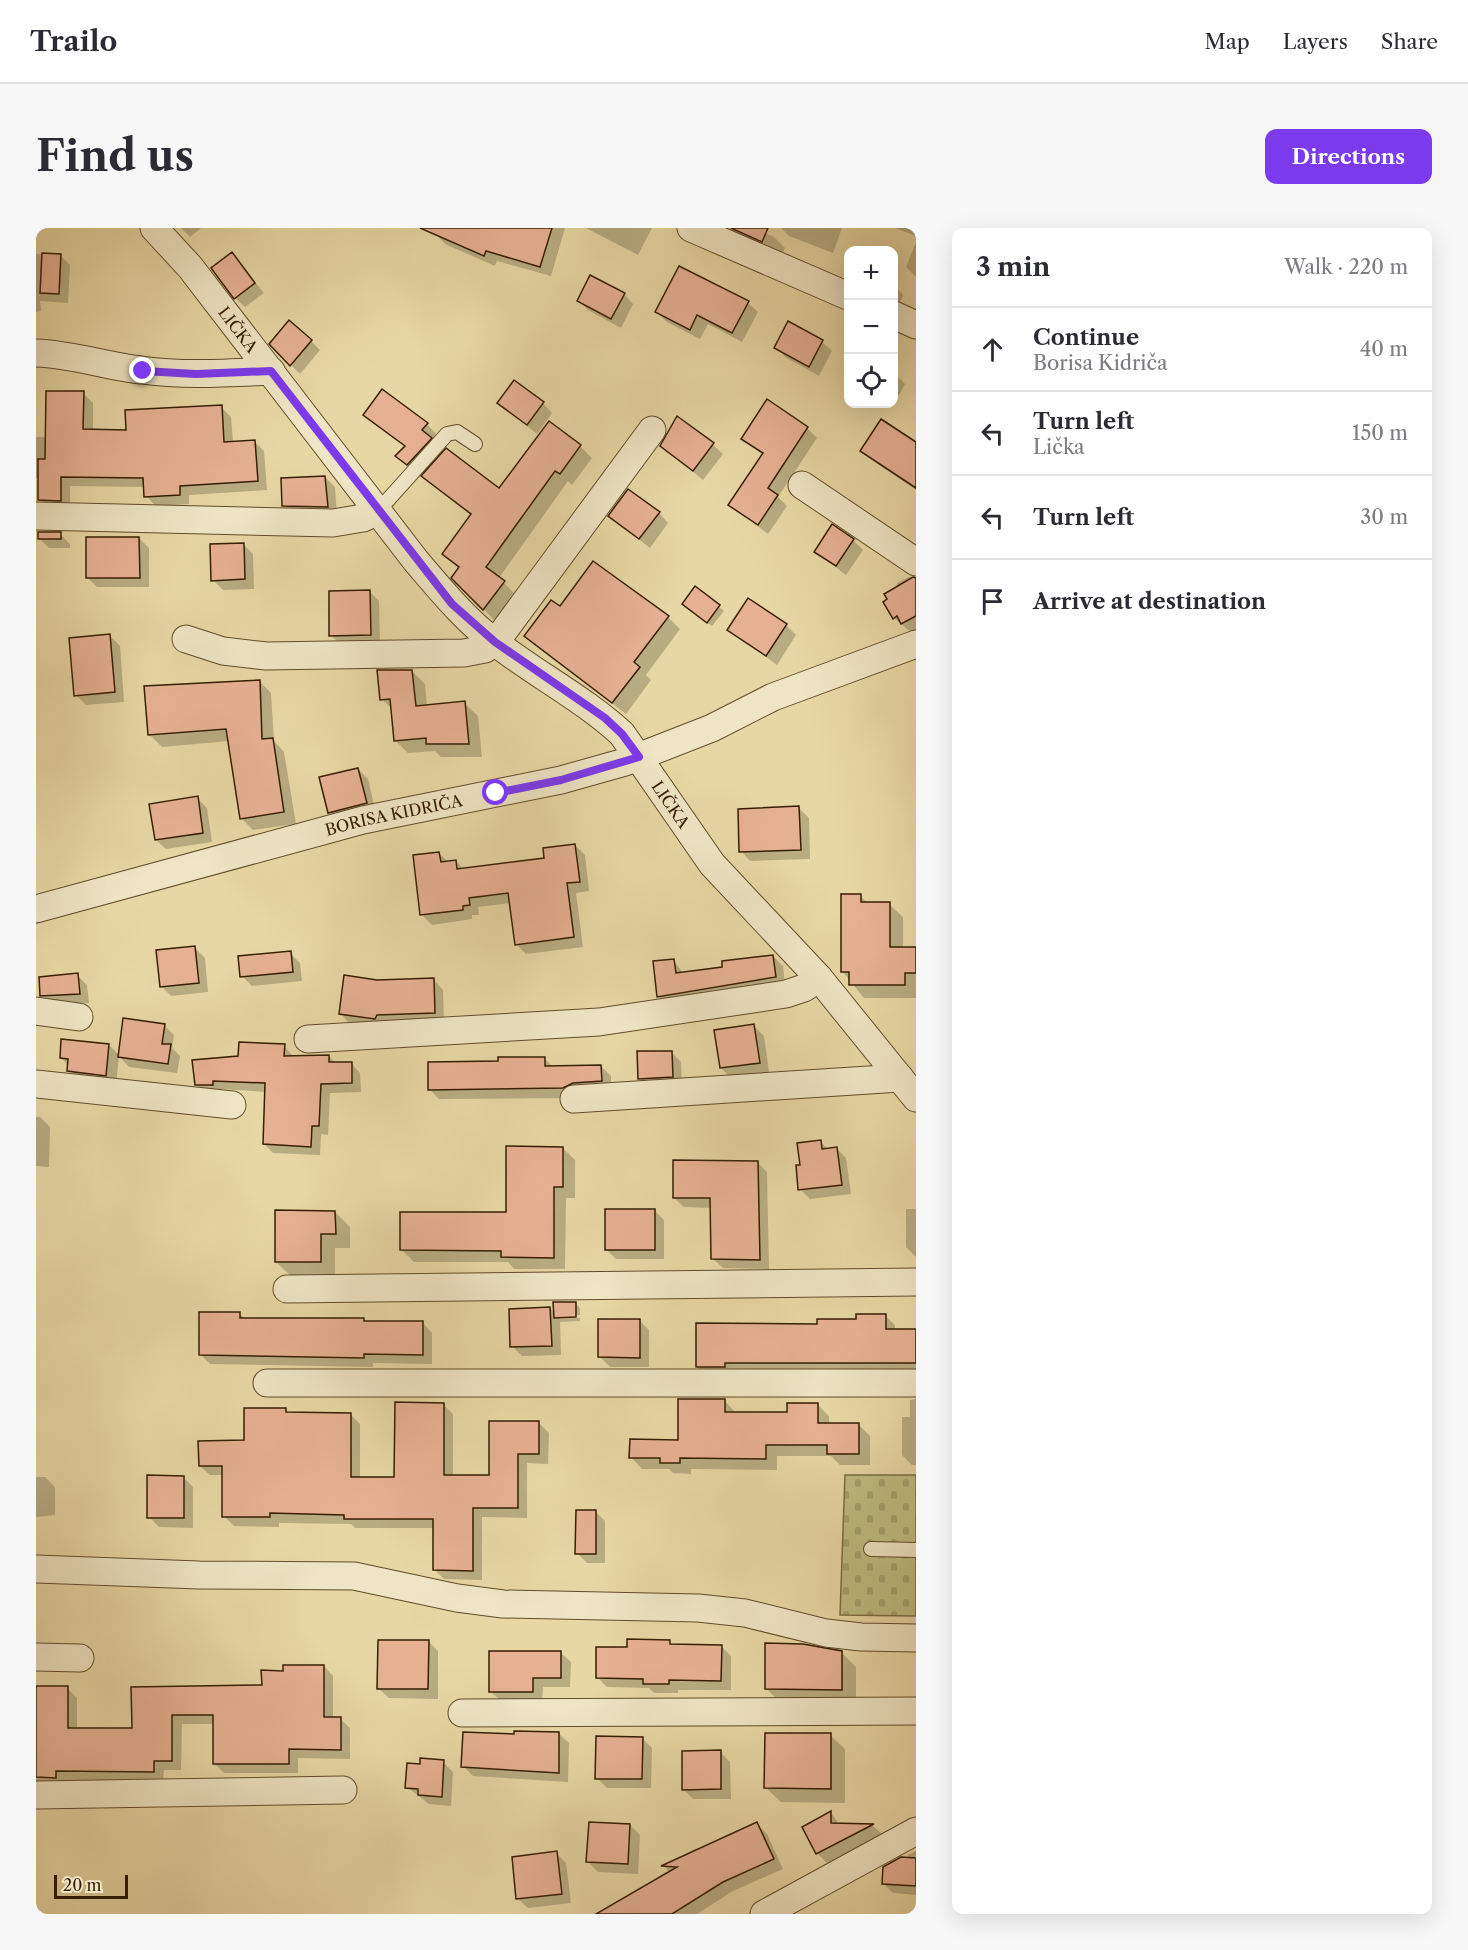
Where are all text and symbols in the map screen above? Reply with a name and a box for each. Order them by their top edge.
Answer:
text: Trailo [30,24,117,58]
text: Map [1205,29,1250,54]
text: Layers [1283,29,1348,54]
text: Share [1381,29,1438,54]
button: Directions [1265,129,1432,184]
text: Find us [36,130,194,182]
map controls [844,246,898,408]
button: + [844,246,898,300]
text: 3 min [976,251,1050,283]
text: Walk · 220 m [1284,255,1408,279]
button: − [844,300,898,354]
street label: LIČKA [214,302,263,358]
text: Continue [1033,324,1139,351]
icon: ahead [976,333,1009,366]
text: 40 m [1360,337,1408,361]
text: Borisa Kidriča [1033,351,1168,375]
button: locate [844,354,898,408]
route end [129,357,155,383]
text: Turn left [1033,408,1134,435]
icon: left [976,417,1009,450]
text: 150 m [1352,421,1408,445]
text: Lička [1033,435,1085,459]
icon: left [976,501,1009,534]
text: Turn left [1033,504,1134,531]
text: 30 m [1360,505,1408,529]
icon: arrive [976,585,1009,618]
text: Arrive at destination [1033,588,1266,615]
street label: LIČKA [648,777,695,833]
route start [482,779,508,805]
street label: BORISA KIDRIČA [323,790,465,840]
scale bar [54,1872,128,1900]
text: 20 m [63,1875,102,1895]

